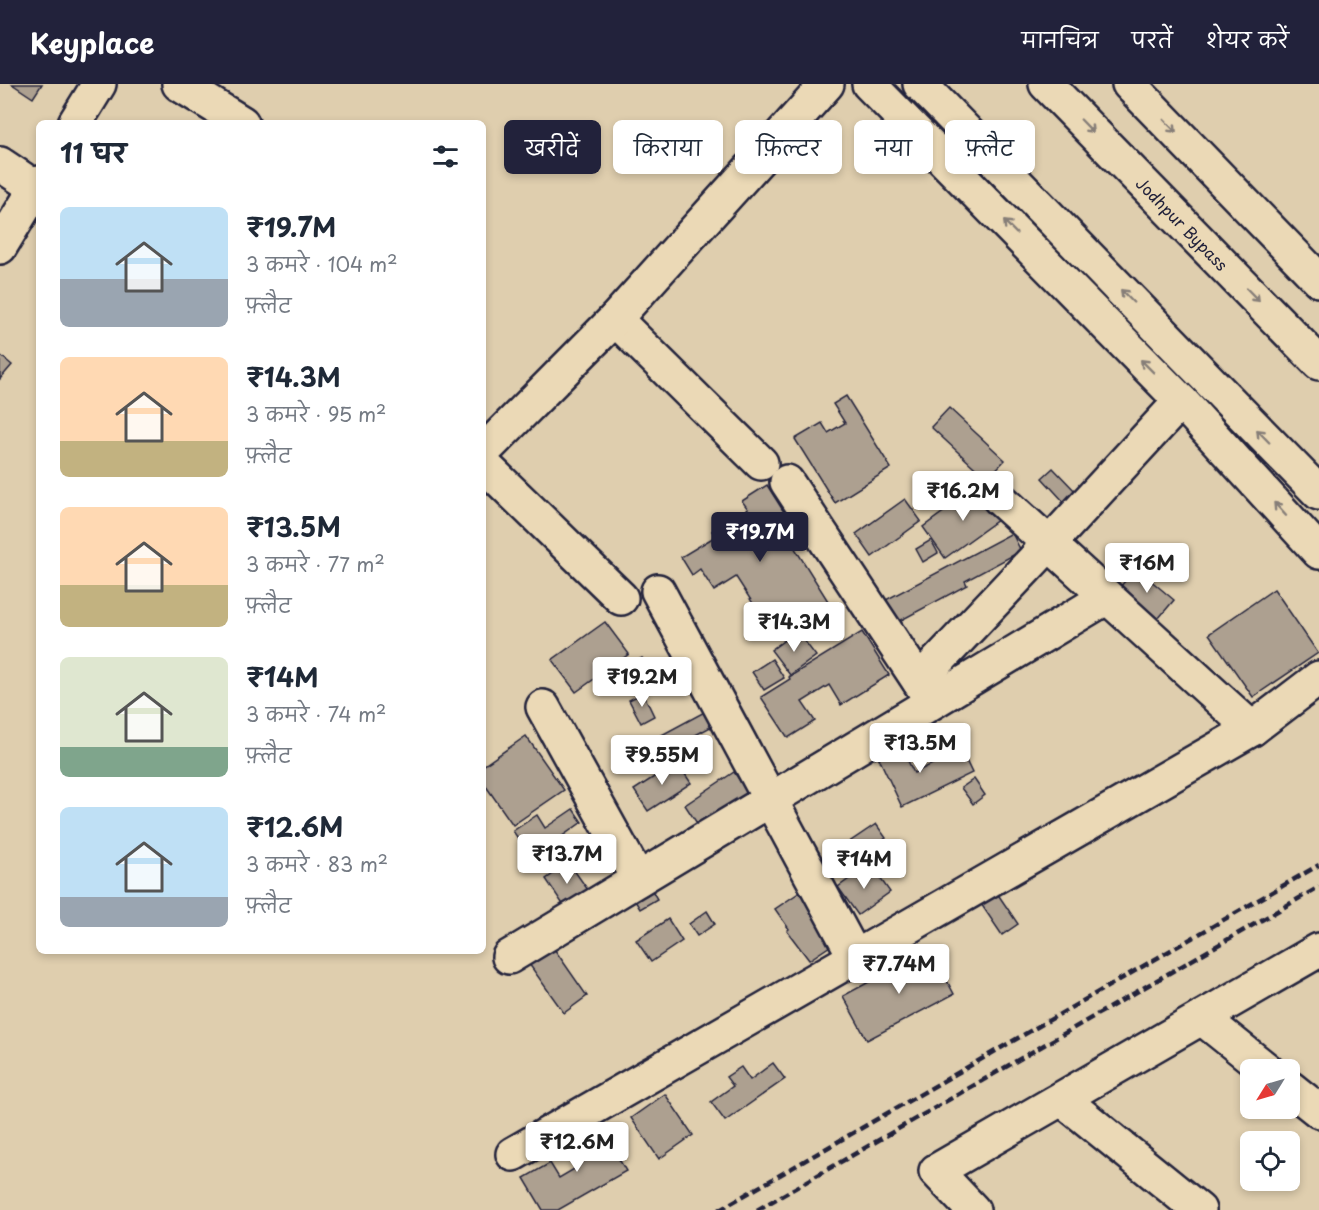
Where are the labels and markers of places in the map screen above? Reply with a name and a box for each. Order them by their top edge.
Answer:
pin: ₹16.2M [914,471,1012,522]
pin: ₹19.7M [711,512,809,563]
pin: ₹16M [1111,543,1183,594]
pin: ₹14.3M [745,602,843,653]
pin: ₹19.2M [593,657,691,708]
pin: ₹13.5M [871,723,969,774]
pin: ₹9.55M [613,735,711,786]
pin: ₹13.7M [518,834,616,885]
pin: ₹14M [828,839,900,890]
pin: ₹7.74M [850,944,948,995]
pin: ₹12.6M [528,1122,626,1173]

